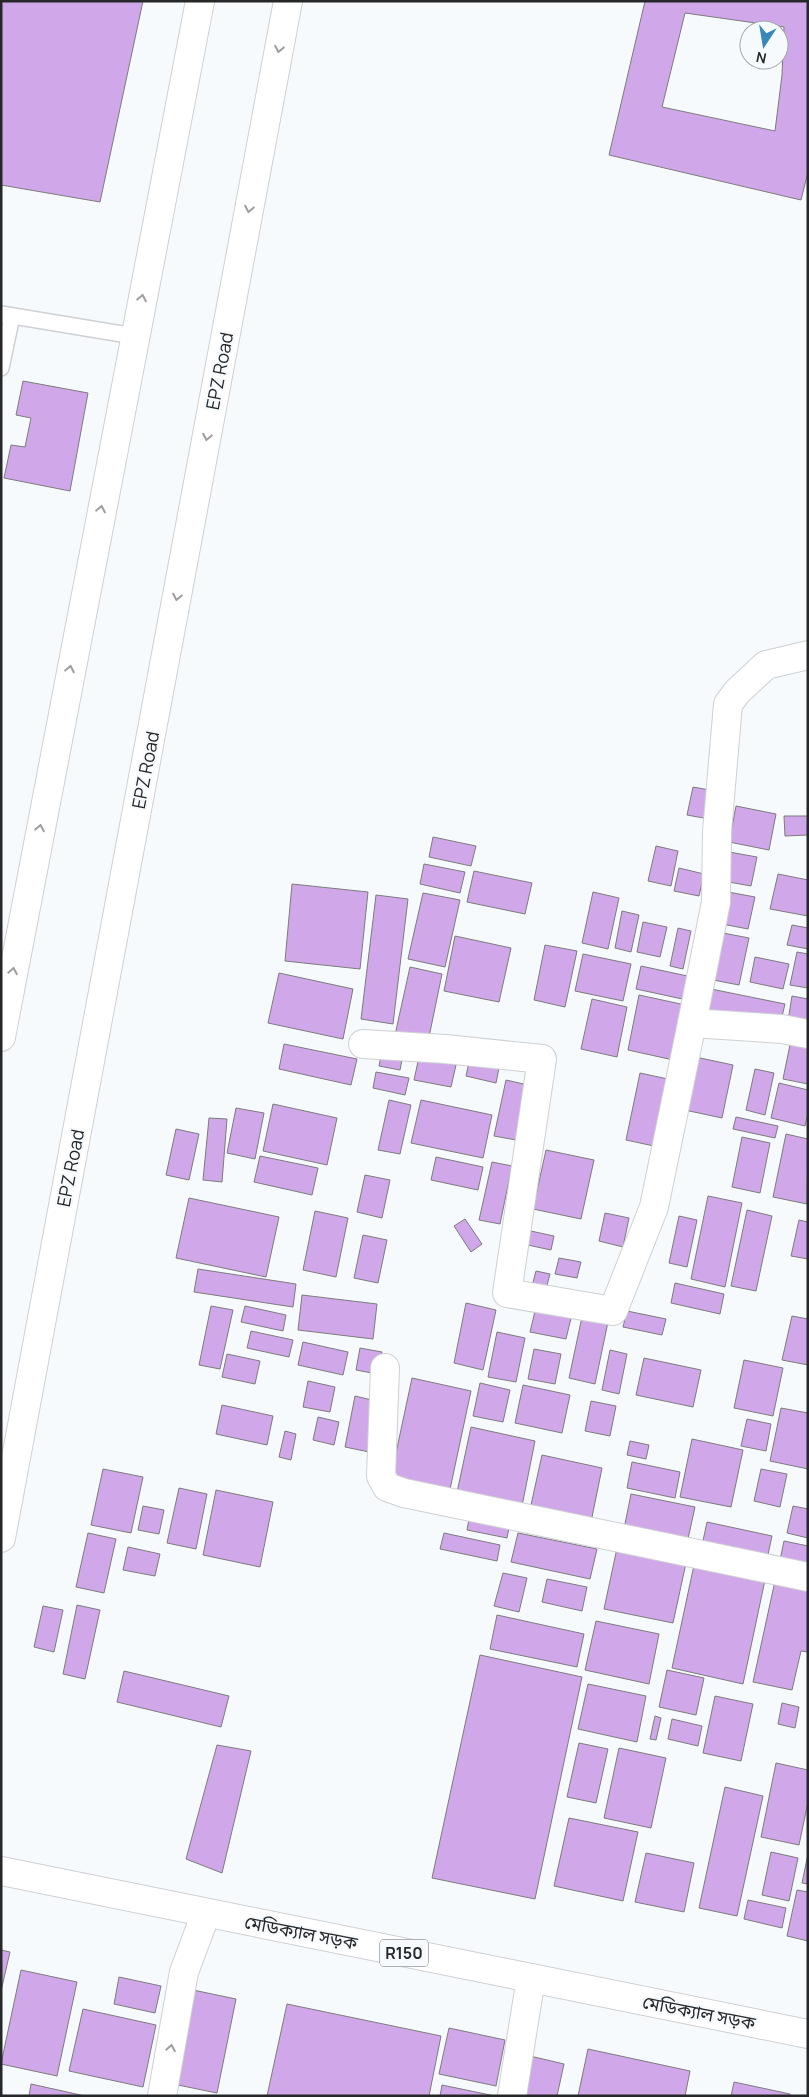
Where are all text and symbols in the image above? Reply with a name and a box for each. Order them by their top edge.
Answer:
north arrow [739,20,789,70]
one-way arrow [275,45,285,54]
text: N [754,48,768,69]
one-way arrow [245,205,255,213]
one-way arrow [136,294,146,302]
street label: EPZ Road [200,330,238,412]
one-way arrow [202,433,212,442]
one-way arrow [95,505,106,513]
one-way arrow [172,593,183,602]
one-way arrow [65,664,75,673]
street label: EPZ Road [126,729,164,811]
one-way arrow [34,824,44,833]
one-way arrow [8,967,18,976]
street label: EPZ Road [51,1127,89,1209]
street label: মেডিক্যাল সড়ক [242,1909,360,1955]
road number: R150 [380,1940,428,1966]
street label: মেডিক্যাল সড়ক [640,1989,758,2035]
one-way arrow [165,2043,175,2052]

